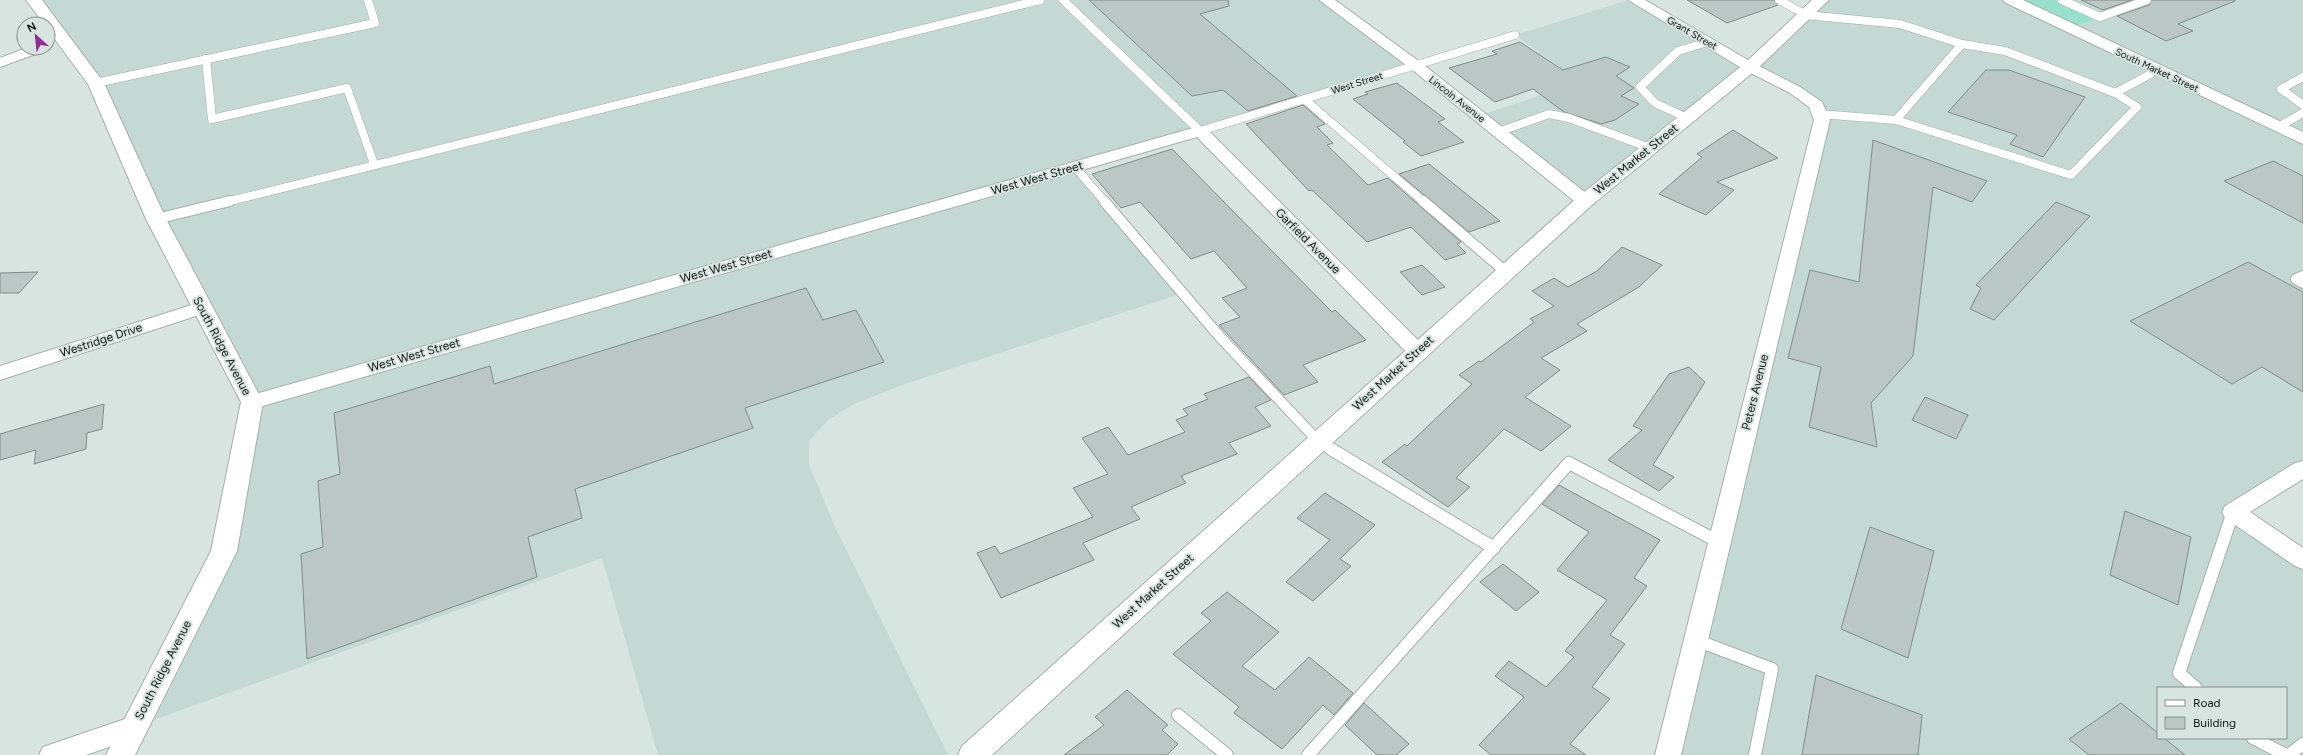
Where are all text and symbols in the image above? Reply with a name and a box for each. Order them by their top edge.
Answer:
street label: Grant Street [1665,13,1720,53]
north arrow [16,16,56,56]
text: N [25,20,38,35]
street label: South Market Street [2113,45,2201,95]
street label: West Street [1329,69,1385,97]
street label: Lincoln Avenue [1426,73,1488,125]
street label: West Market Street [1591,120,1681,197]
street label: West West Street [989,158,1085,198]
street label: Garfield Avenue [1273,206,1344,277]
street label: West West Street [678,246,774,286]
street label: South Ridge Avenue [190,294,254,398]
street label: Westridge Drive [58,320,144,360]
street label: West Market Street [1350,333,1437,413]
street label: West West Street [366,335,462,375]
street label: Peters Avenue [1739,352,1771,431]
street label: West Market Street [1110,551,1197,631]
street label: South Ridge Avenue [132,618,194,722]
legend [2157,687,2287,739]
text: Road [2193,696,2221,710]
text: Building [2193,716,2236,730]

